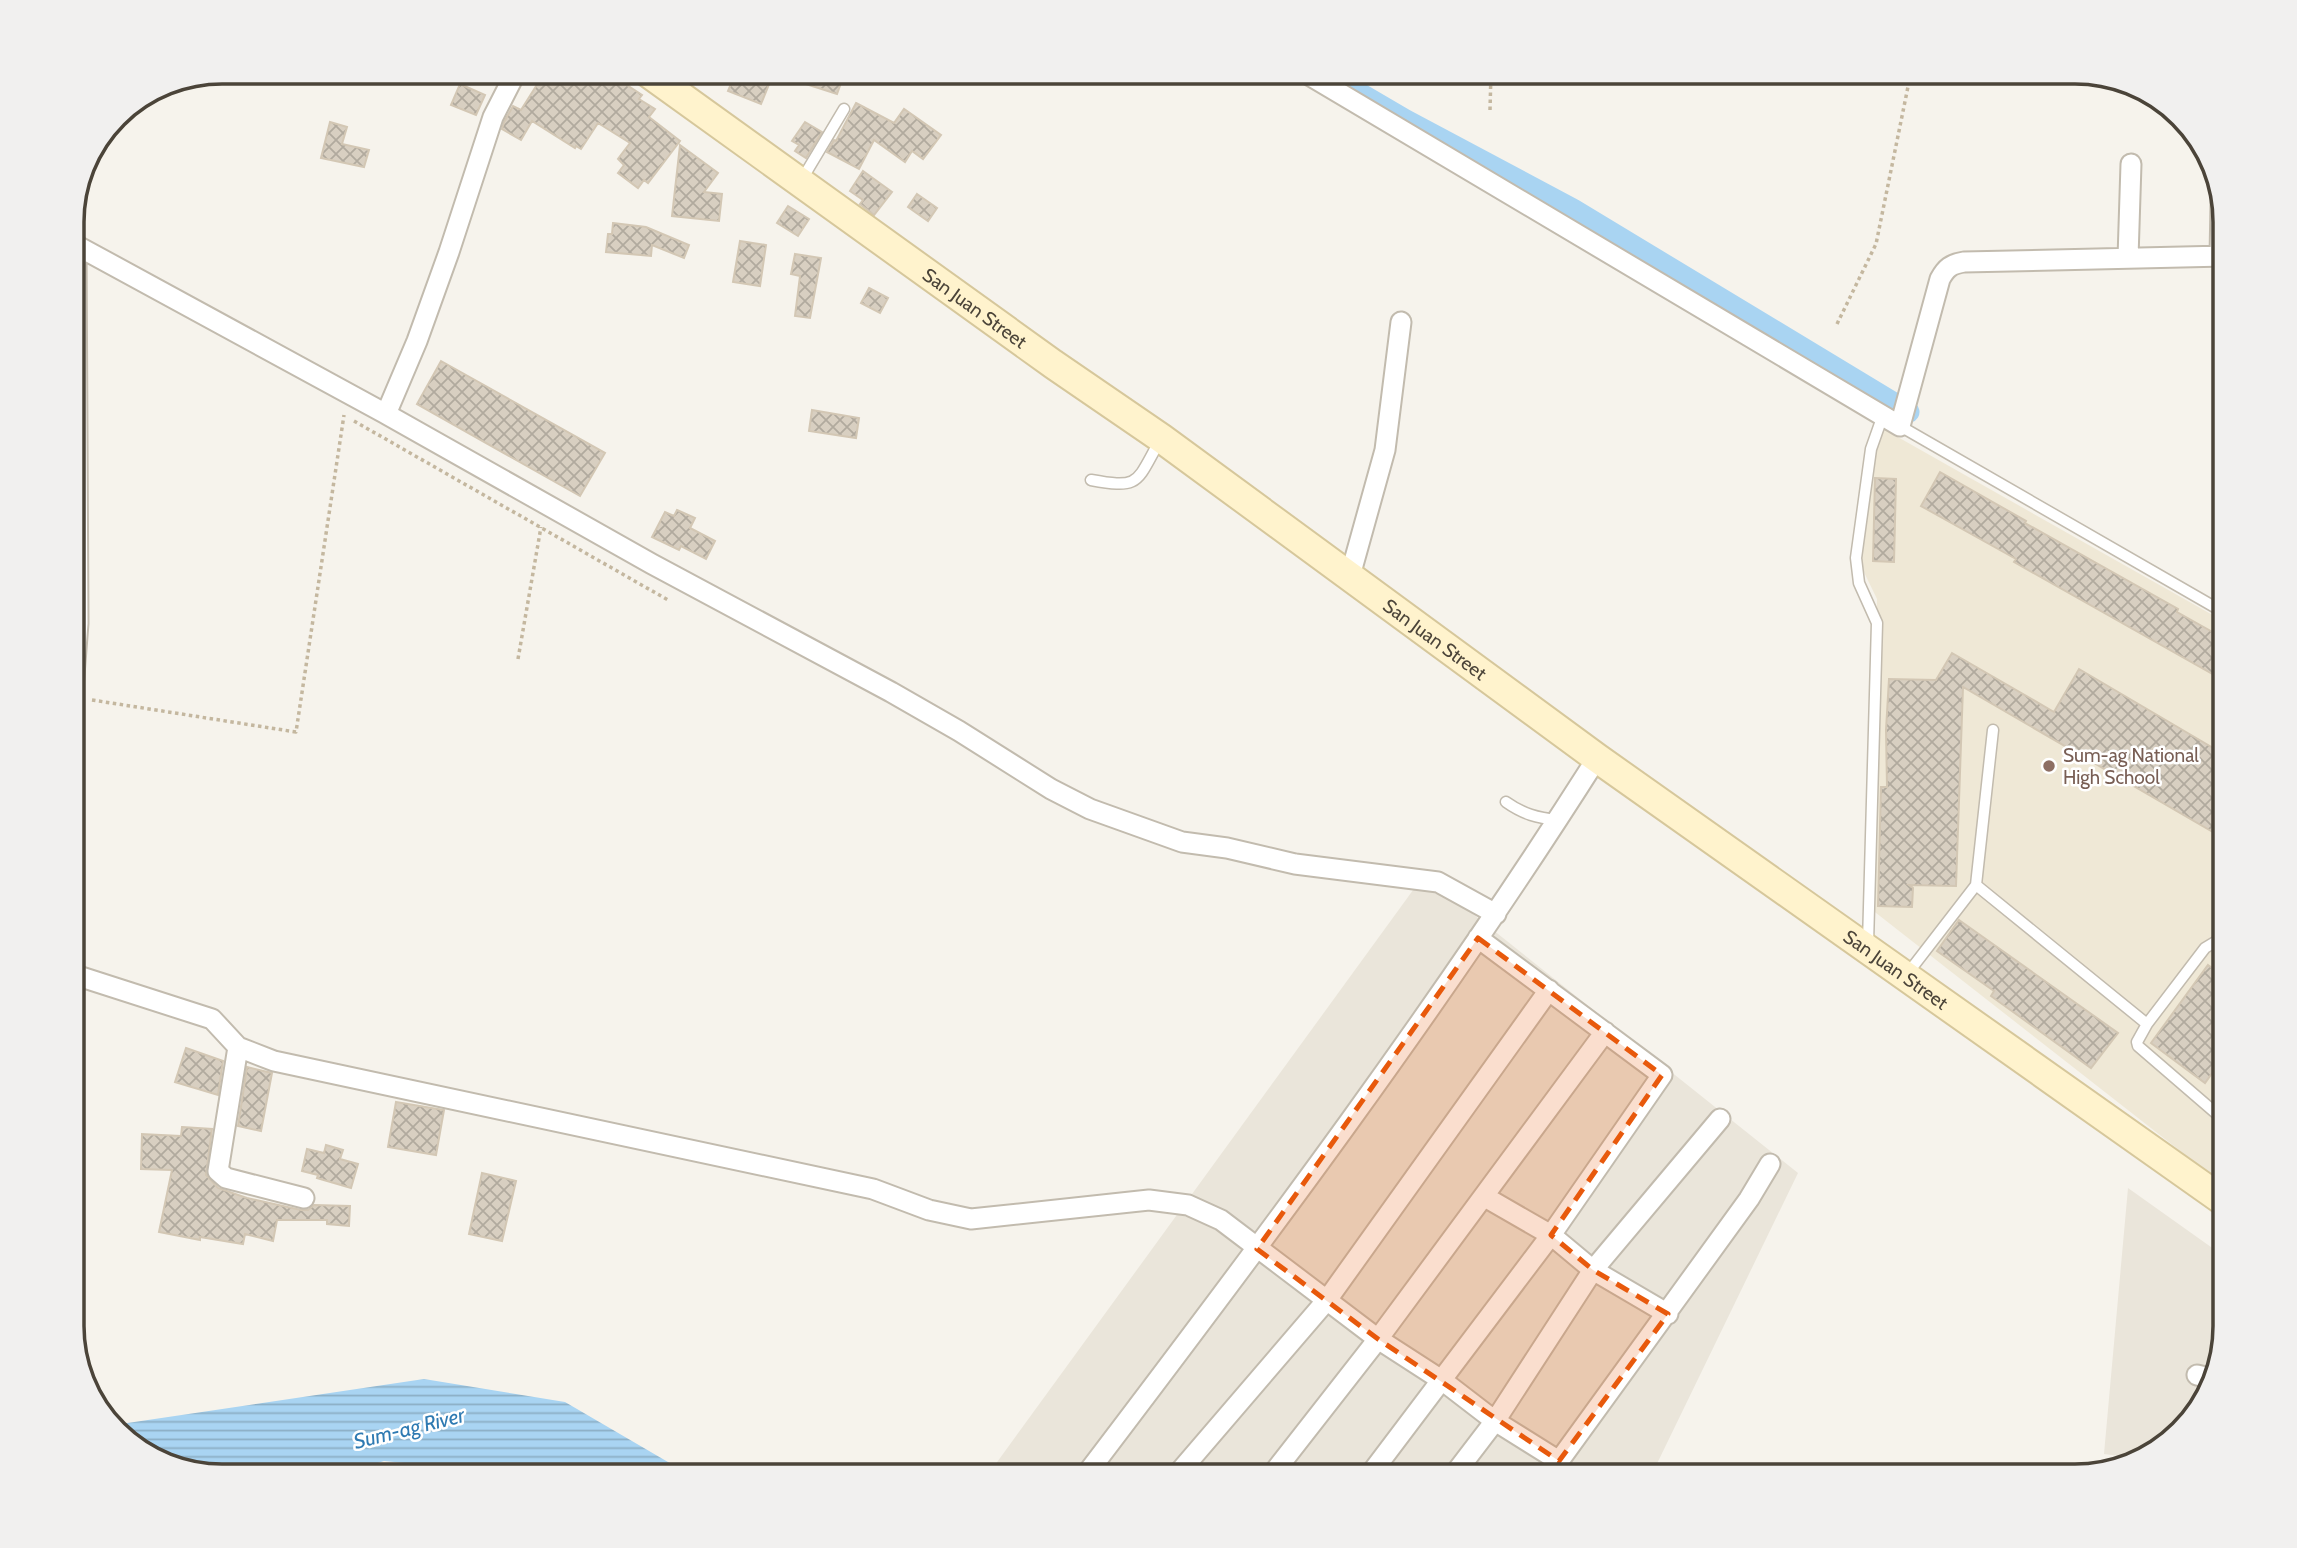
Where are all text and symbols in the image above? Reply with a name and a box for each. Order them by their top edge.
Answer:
street label: San Juan Street [918,263,1032,353]
street label: San Juan Street [1379,594,1492,685]
place label: Sum-ag National High School [2063,744,2199,789]
marker: Sum-ag National High School [2041,758,2057,774]
street label: San Juan Street [1839,925,1953,1015]
water label: Sum-ag River [351,1402,469,1454]

